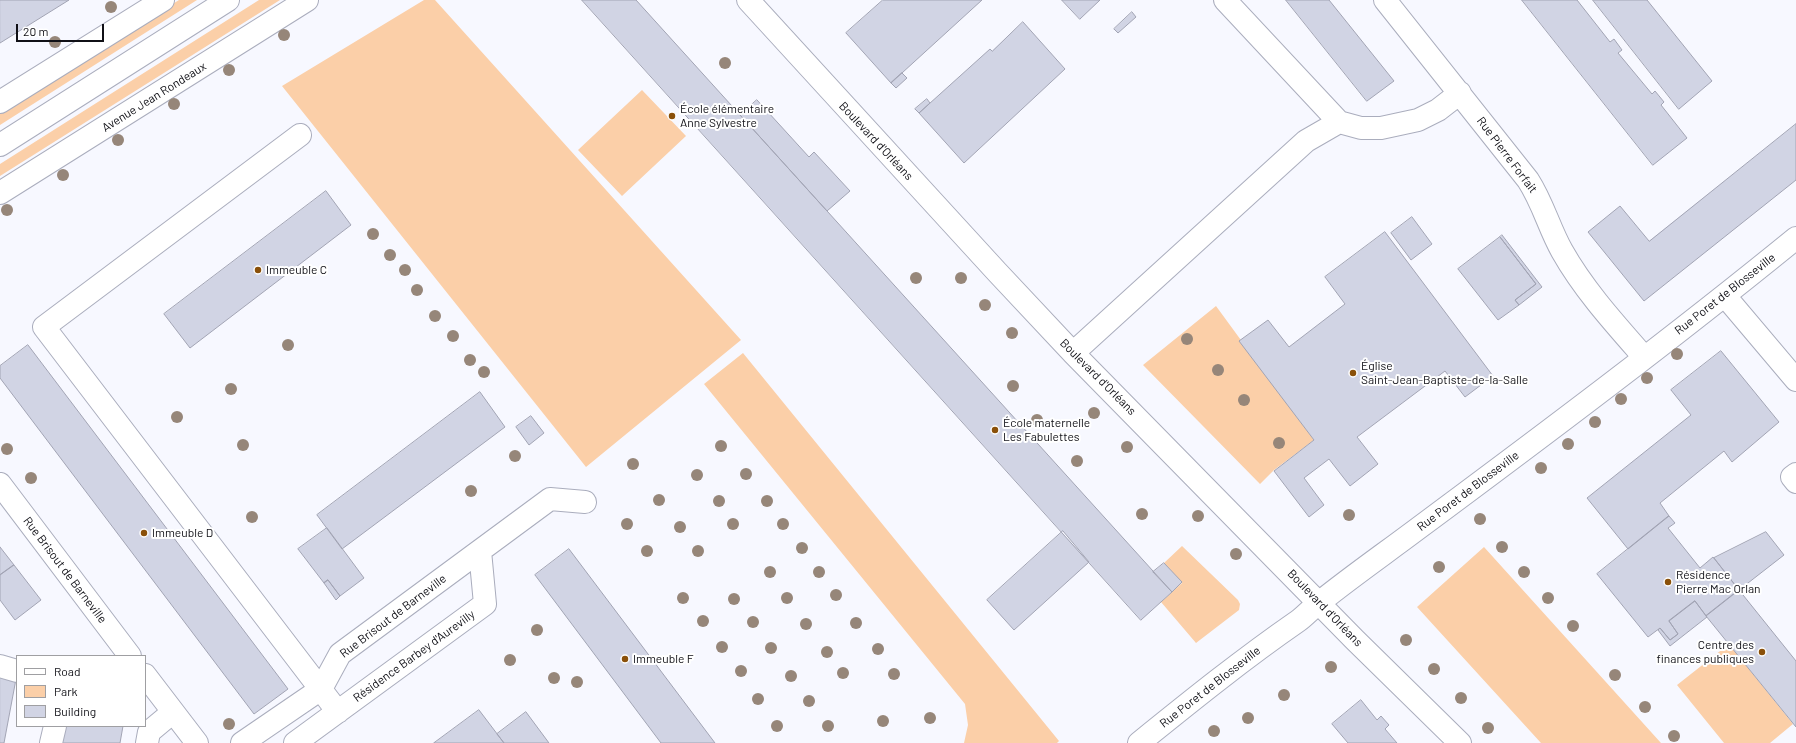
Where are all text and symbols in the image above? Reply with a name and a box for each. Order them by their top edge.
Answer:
scale bar [18,16,106,42]
text: 20 m [23,24,49,38]
street label: Avenue Jean Rondeaux [99,59,209,135]
street label: Boulevard d'Orléans [836,99,916,183]
place label: École élémentaire Anne Sylvestre [680,102,774,130]
marker: École élémentaire Anne Sylvestre [667,111,677,121]
street label: Rue Pierre Forfait [1474,114,1540,196]
street label: Rue Poret de Blosseville [1672,250,1778,338]
place label: Immeuble C [266,263,327,277]
marker: Immeuble C [253,265,263,275]
street label: Boulevard d'Orléans [1057,336,1139,418]
place label: Église Saint-Jean-Baptiste-de-la-Salle [1361,359,1528,387]
marker: Église Saint-Jean-Baptiste-de-la-Salle [1348,368,1358,378]
place label: École maternelle Les Fabulettes [1003,416,1090,444]
marker: École maternelle Les Fabulettes [990,425,1000,435]
street label: Rue Poret de Blosseville [1414,448,1522,534]
street label: Rue Brisout de Barneville [20,514,110,626]
place label: Immeuble D [152,526,213,540]
marker: Immeuble D [139,528,149,538]
street label: Boulevard d'Orléans [1284,566,1366,650]
place label: Résidence Pierre Mac Orlan [1676,568,1761,596]
street label: Rue Brisout de Barneville [337,571,449,661]
marker: Résidence Pierre Mac Orlan [1663,577,1673,587]
street label: Résidence Barbey d'Aurevilly [350,607,478,705]
place label: Centre des finances publiques [1656,638,1754,666]
street label: Rue Poret de Blosseville [1157,643,1263,731]
marker: Centre des finances publiques [1757,647,1767,657]
place label: Immeuble F [633,652,694,666]
marker: Immeuble F [620,654,630,664]
legend [16,655,146,727]
text: Road [54,664,81,678]
text: Park [54,684,78,698]
text: Building [54,704,96,718]

